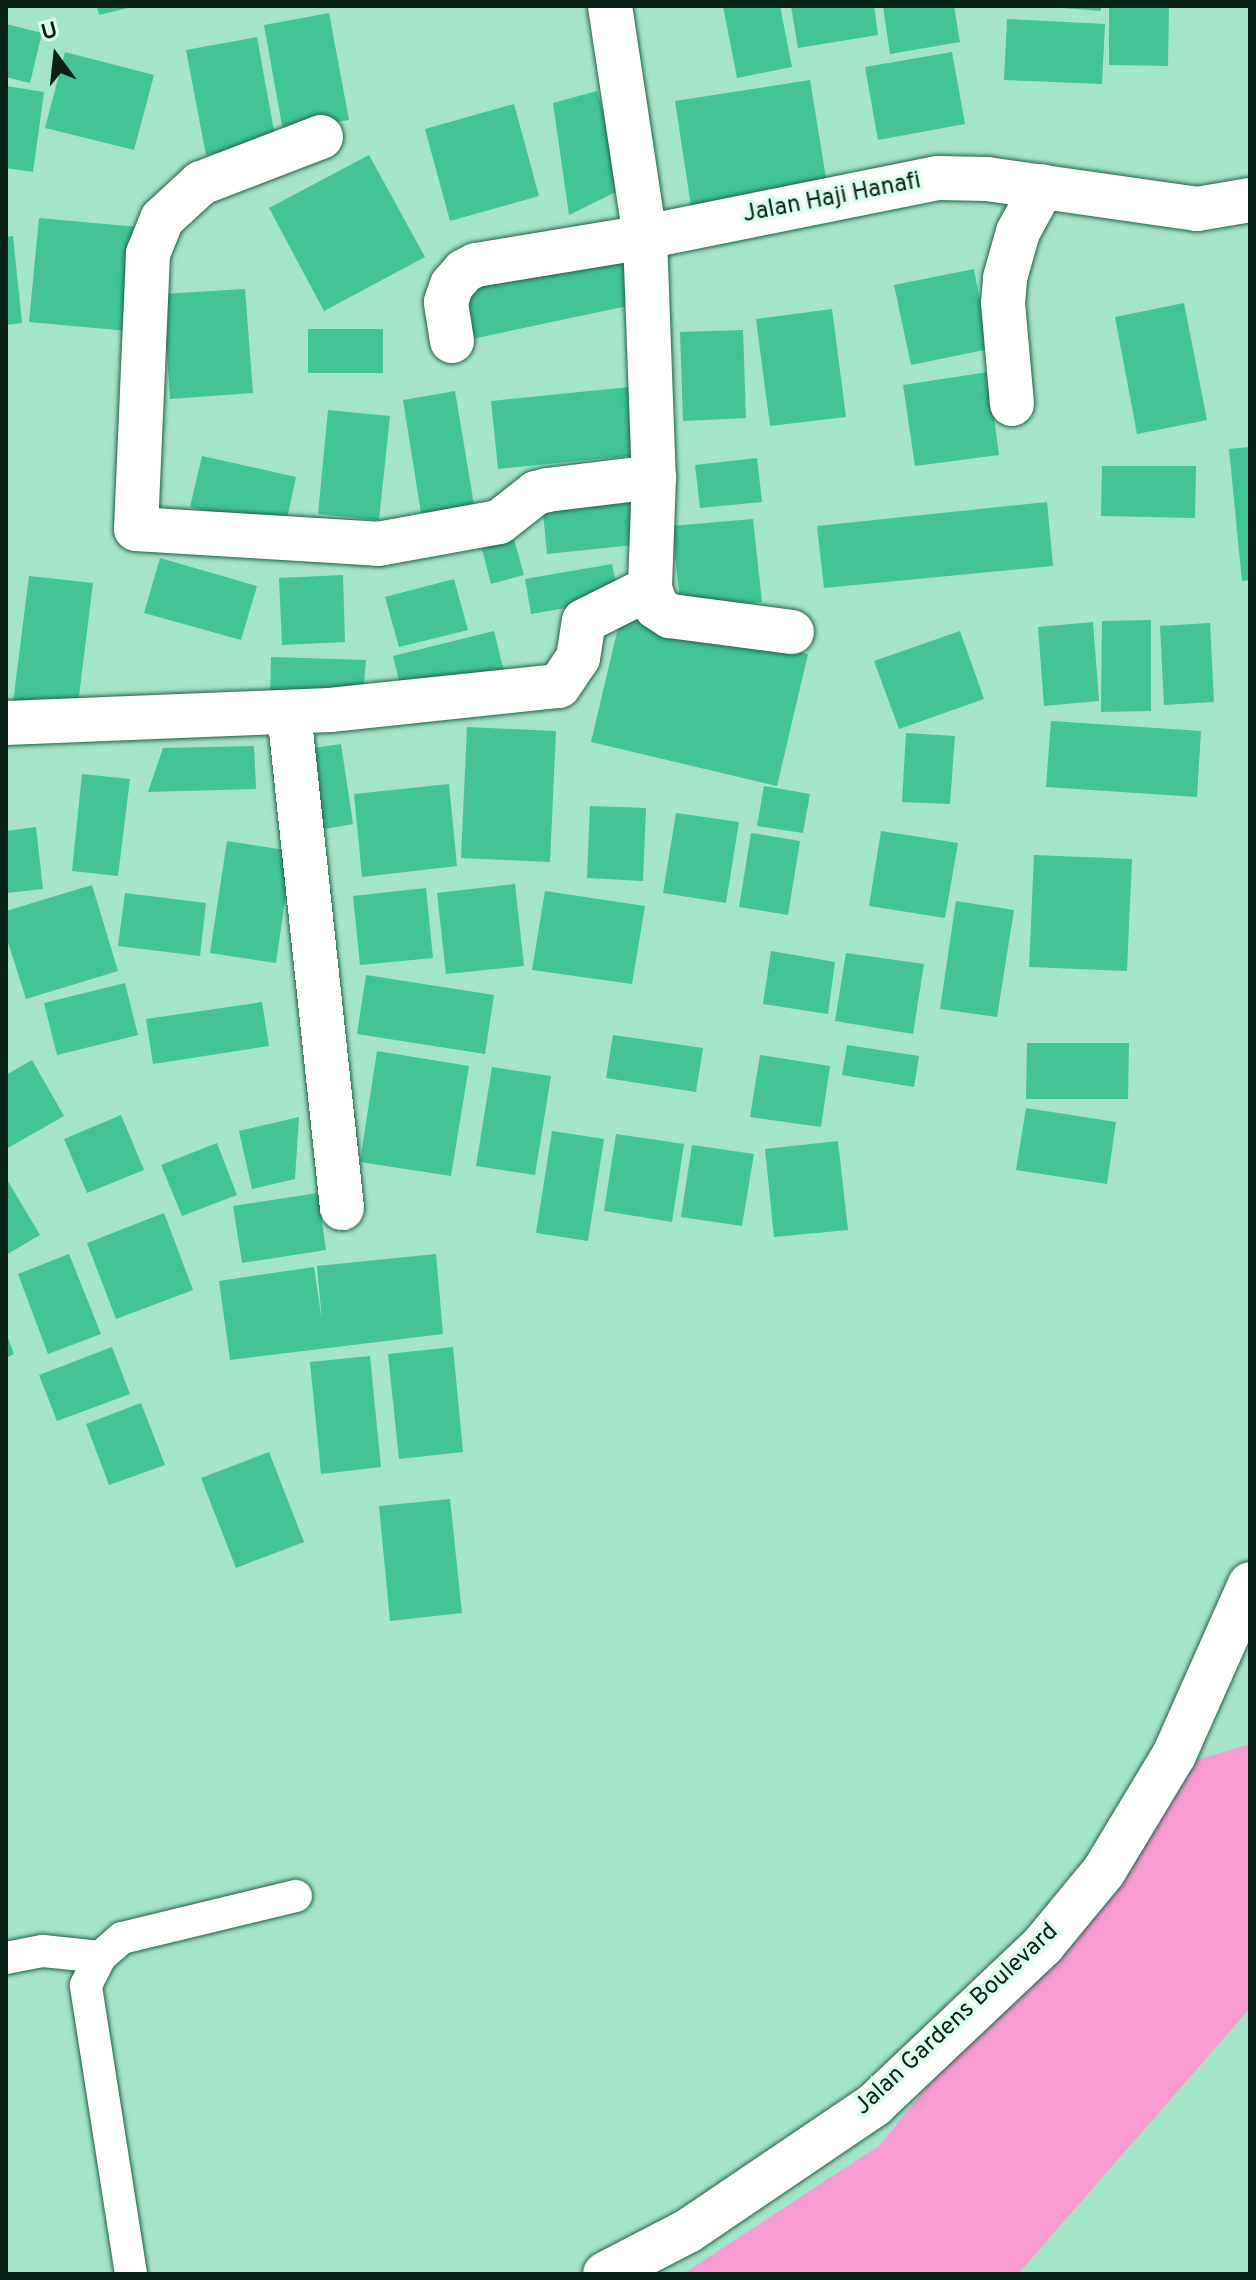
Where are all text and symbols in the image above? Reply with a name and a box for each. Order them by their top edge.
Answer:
north arrow [16,16,96,96]
text: U [39,17,61,47]
street label: Jalan Haji Hanafi [741,168,923,230]
street label: Jalan Gardens Boulevard [849,1918,1065,2122]

